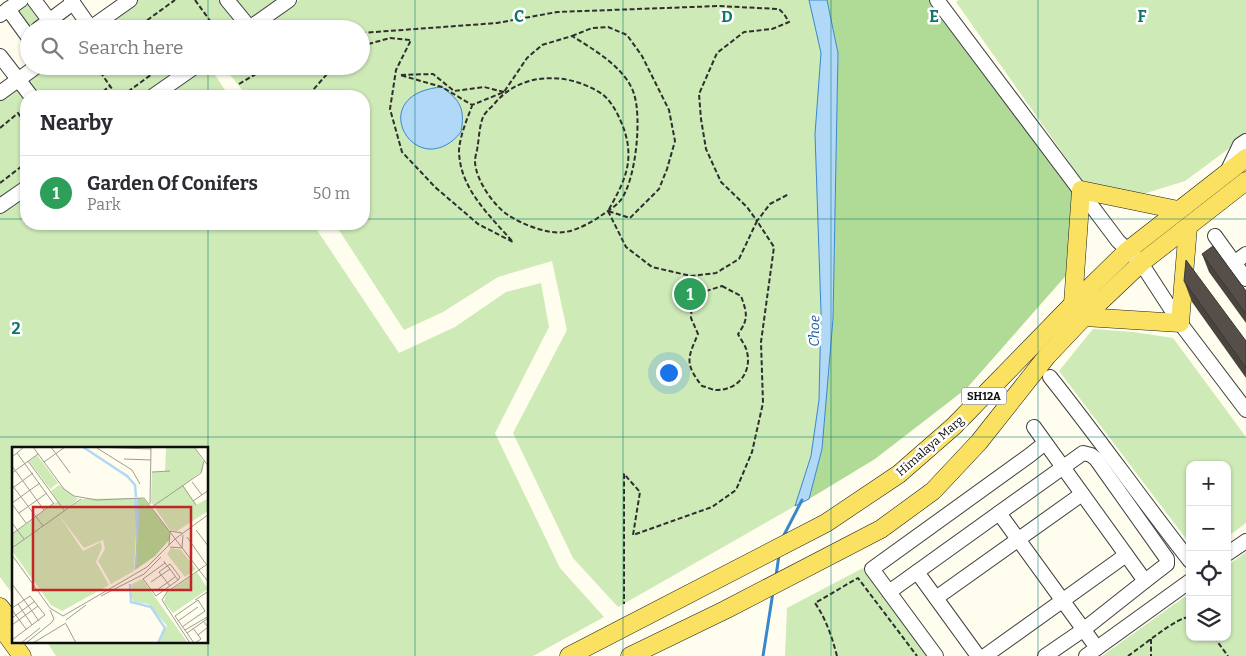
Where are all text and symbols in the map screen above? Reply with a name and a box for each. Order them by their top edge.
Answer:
text: C [514,7,524,26]
text: D [721,7,733,26]
text: E [929,7,939,26]
text: F [1138,7,1147,26]
search box [20,20,370,75]
icon: search [38,34,66,62]
text: Search here [78,36,183,59]
text: Nearby [40,110,113,136]
text: Garden Of Conifers [87,172,258,195]
text: 1 [53,184,59,203]
text: 50 m [313,184,350,203]
text: Park [87,195,121,214]
pin: 1 [674,275,706,313]
water label: Choe [806,315,823,347]
text: 2 [11,319,21,338]
your location [656,360,682,386]
road number: SH12A [962,388,1006,404]
street label: Himalaya Marg [894,413,967,479]
inset map [12,447,209,644]
map controls [1186,461,1231,641]
button: + [1186,461,1231,506]
button: − [1186,506,1231,551]
button: locate [1186,551,1231,596]
button: layers [1186,596,1231,641]

